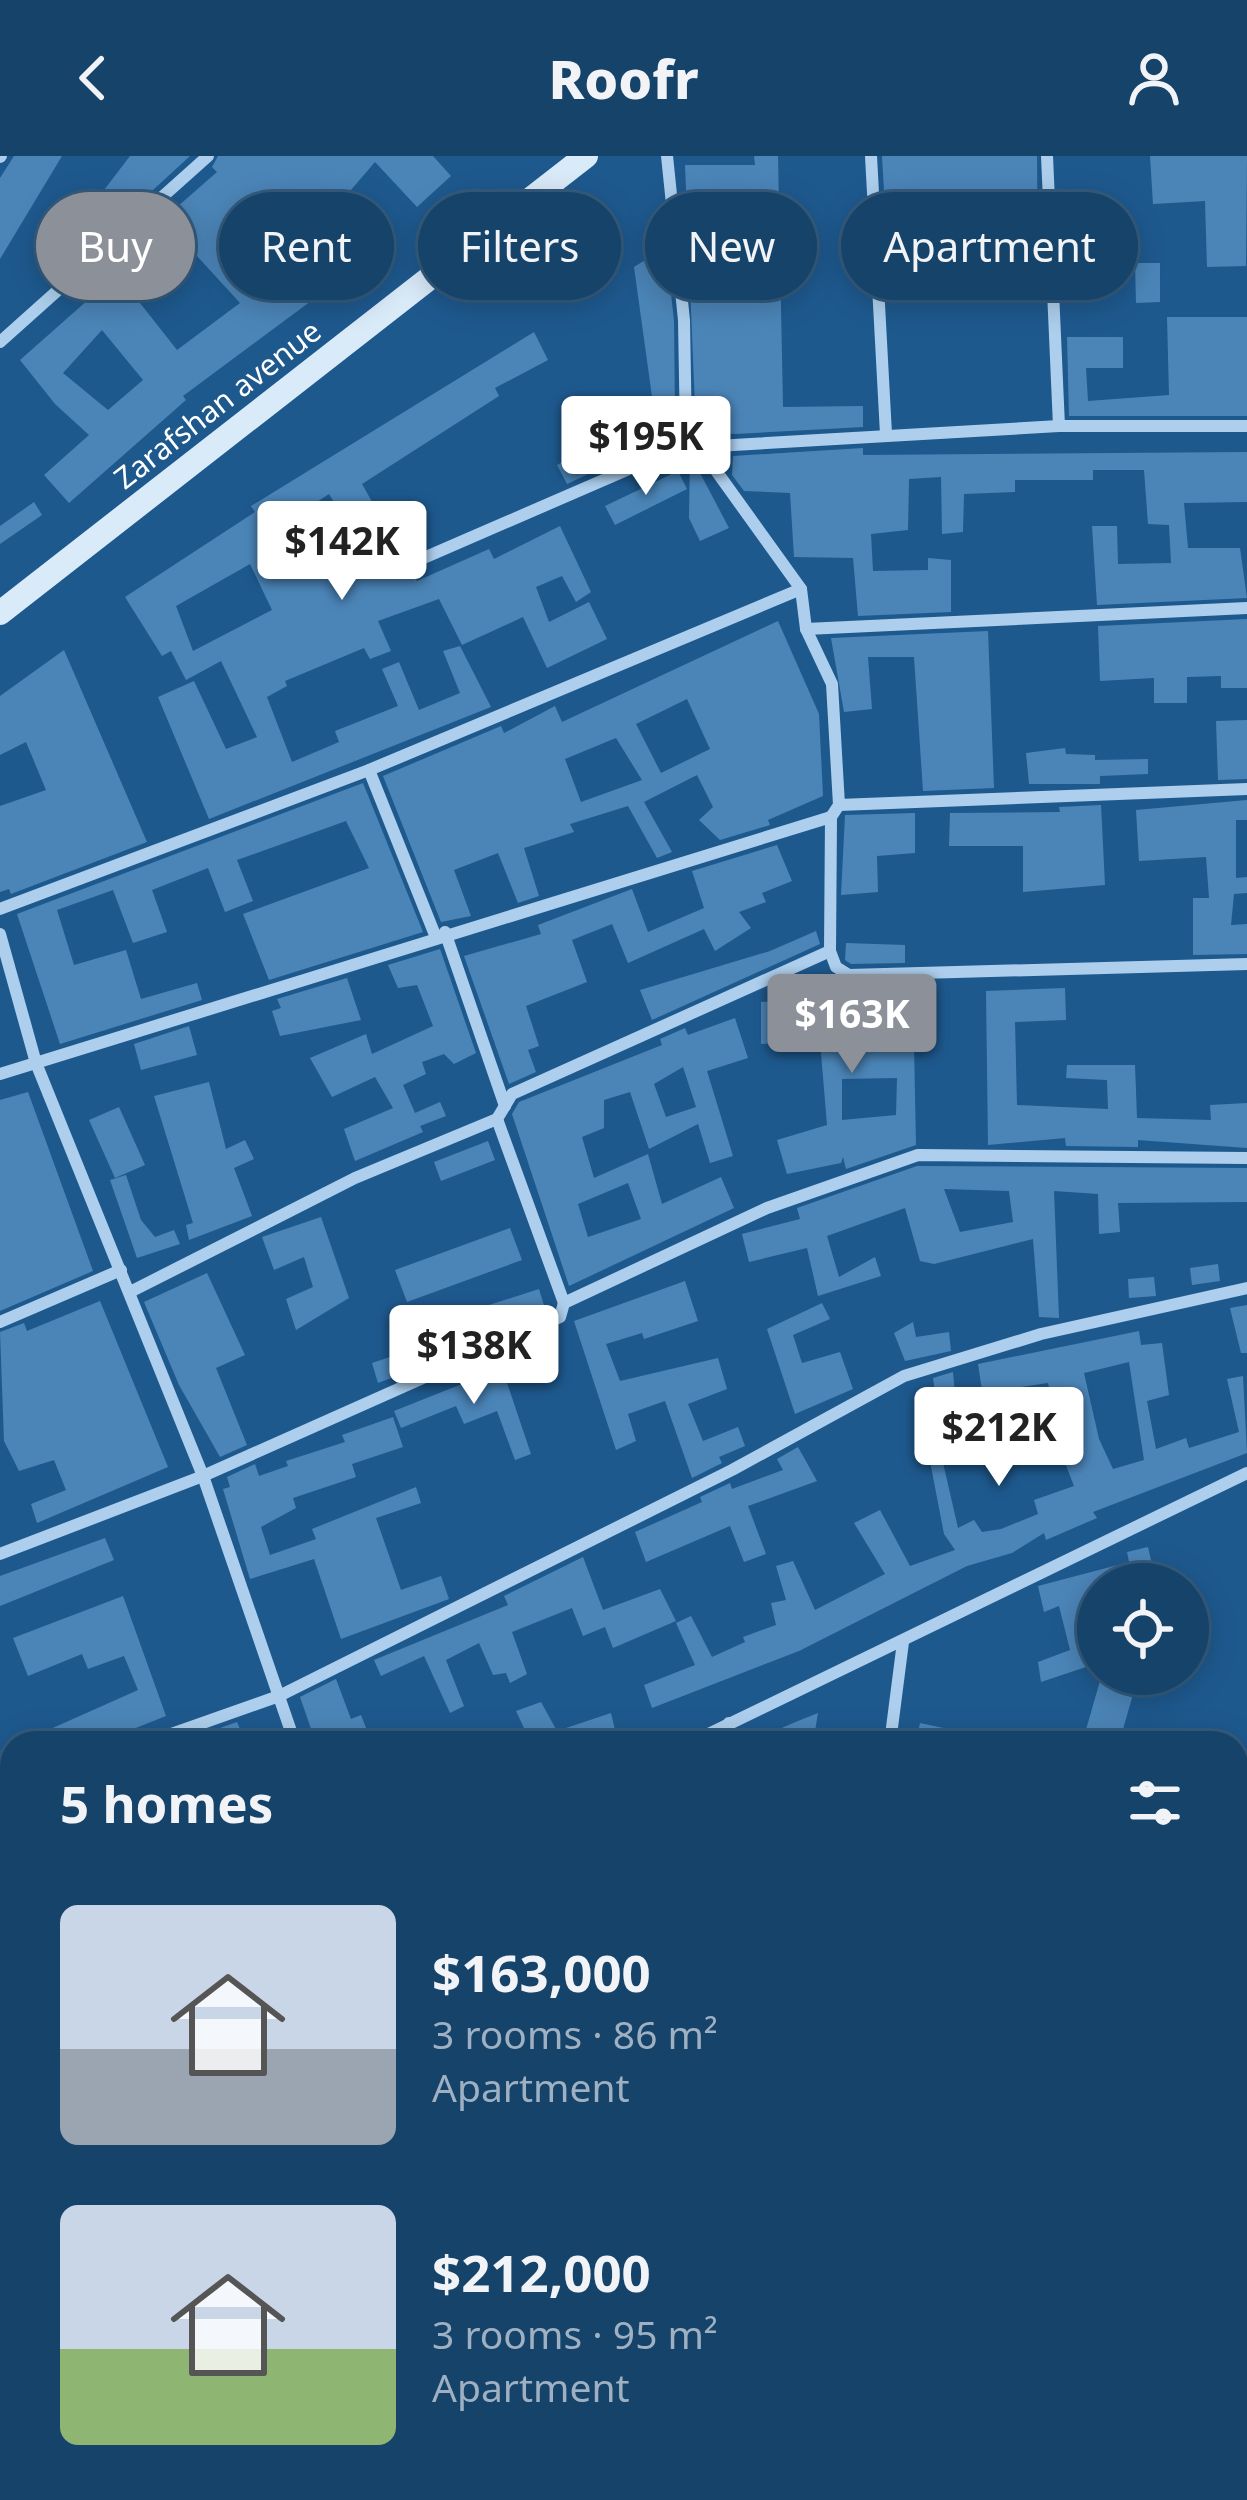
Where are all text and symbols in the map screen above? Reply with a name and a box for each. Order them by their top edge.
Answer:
text: Roofr [548,41,699,115]
icon: back [60,45,126,111]
icon: person [1121,45,1187,111]
chip: Buy [36,192,195,300]
chip: Rent [219,192,394,300]
chip: Filters [418,192,621,300]
chip: New [645,192,817,300]
chip: Apartment [841,192,1138,300]
street label: Zarafshan avenue [105,310,329,498]
pin: $195K [562,396,730,498]
text: $195K [588,408,704,461]
pin: $142K [258,501,426,603]
text: $142K [284,513,400,566]
pin: $163K [768,974,936,1076]
text: $163K [794,986,910,1039]
pin: $138K [390,1305,558,1407]
text: $138K [416,1317,532,1370]
pin: $212K [915,1387,1083,1489]
text: $212K [941,1399,1057,1452]
map controls [1077,1563,1209,1695]
button: locate [1077,1563,1209,1695]
text: 5 homes [60,1768,273,1838]
icon: filters [1122,1770,1188,1836]
text: $163,000 [432,1937,651,2007]
icon: home [156,1953,300,2097]
text: 3 rooms · 86 m² [432,2007,718,2060]
text: Apartment [432,2060,630,2113]
text: $212,000 [432,2237,651,2307]
icon: home [156,2253,300,2397]
text: 3 rooms · 95 m² [432,2307,718,2360]
text: Apartment [432,2360,630,2413]

